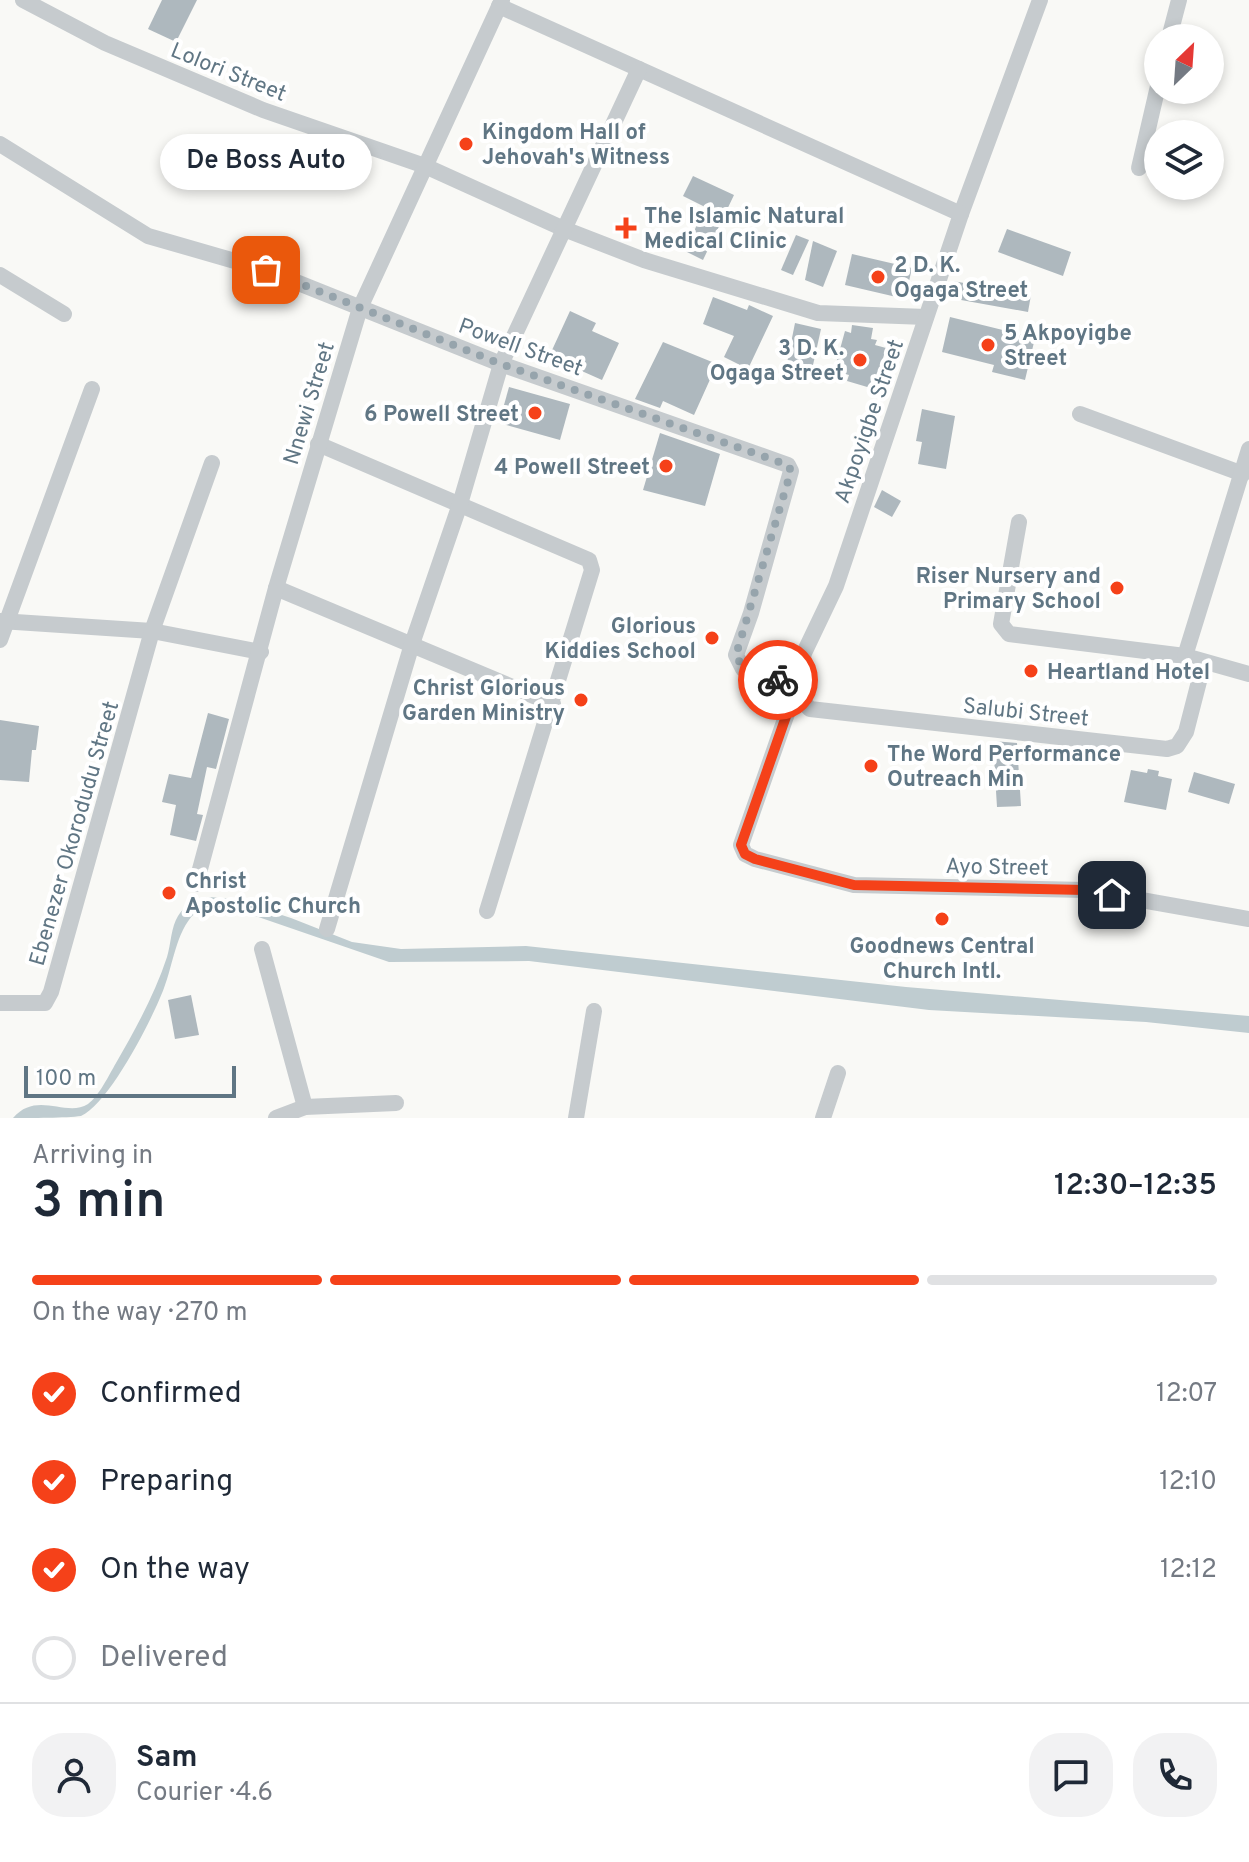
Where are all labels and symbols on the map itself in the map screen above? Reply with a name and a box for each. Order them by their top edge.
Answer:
north arrow [1144,24,1224,104]
street label: Lolori Street [166,38,290,109]
place label: Kingdom Hall of Jehovah's Witness [482,120,670,172]
callout: De Boss Auto [160,134,372,190]
marker: Kingdom Hall of Jehovah's Witness [457,135,475,153]
place label: The Islamic Natural Medical Clinic [644,204,844,256]
marker: The Islamic Natural Medical Clinic [615,217,637,239]
pin [232,236,300,304]
place label: 2 D. K. Ogaga Street [894,253,1028,305]
marker: 2 D. K. Ogaga Street [869,268,887,286]
street label: Powell Street [454,313,586,383]
place label: 5 Akpoyigbe Street [1004,321,1132,373]
place label: 3 D. K. Ogaga Street [710,336,844,388]
street label: Akpoyigbe Street [830,336,911,507]
marker: 5 Akpoyigbe Street [979,336,997,354]
street label: Nnewi Street [279,339,342,468]
marker: 3 D. K. Ogaga Street [851,351,869,369]
place label: 6 Powell Street [364,402,519,429]
marker: 6 Powell Street [526,404,544,422]
place label: 4 Powell Street [494,455,650,482]
marker: 4 Powell Street [657,457,675,475]
place label: Riser Nursery and Primary School [916,564,1101,616]
marker: Riser Nursery and Primary School [1108,579,1126,597]
place label: Glorious Kiddies School [545,614,696,666]
marker: Glorious Kiddies School [703,629,721,647]
courier [738,640,818,720]
place label: Heartland Hotel [1047,660,1210,687]
marker: Heartland Hotel [1022,662,1040,680]
place label: Christ Glorious Garden Ministry [402,676,565,728]
marker: Christ Glorious Garden Ministry [572,691,590,709]
street label: Salubi Street [961,693,1090,734]
street label: Ebenezer Okorodudu Street [25,698,126,969]
place label: The Word Performance Outreach Min [887,742,1121,794]
marker: The Word Performance Outreach Min [862,757,880,775]
street label: Ayo Street [945,854,1049,883]
pin [1078,861,1146,929]
place label: Christ Apostolic Church [185,869,361,921]
marker: Christ Apostolic Church [160,884,178,902]
marker: Goodnews Central Church Intl. [933,910,951,928]
place label: Goodnews Central Church Intl. [849,934,1035,986]
scale bar [24,1062,236,1098]

